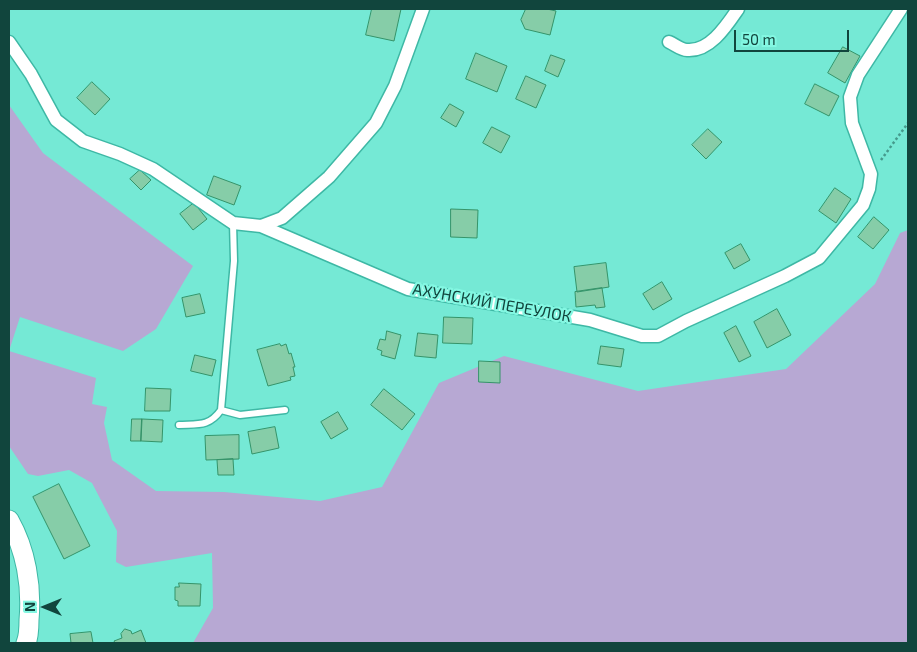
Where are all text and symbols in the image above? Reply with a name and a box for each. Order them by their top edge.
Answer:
scale bar [737,20,852,52]
text: 50 m [742,30,776,48]
street label: АХУНСКИЙ ПЕРЕУЛОК [411,280,573,326]
north arrow [20,582,70,632]
text: N [21,602,38,612]

